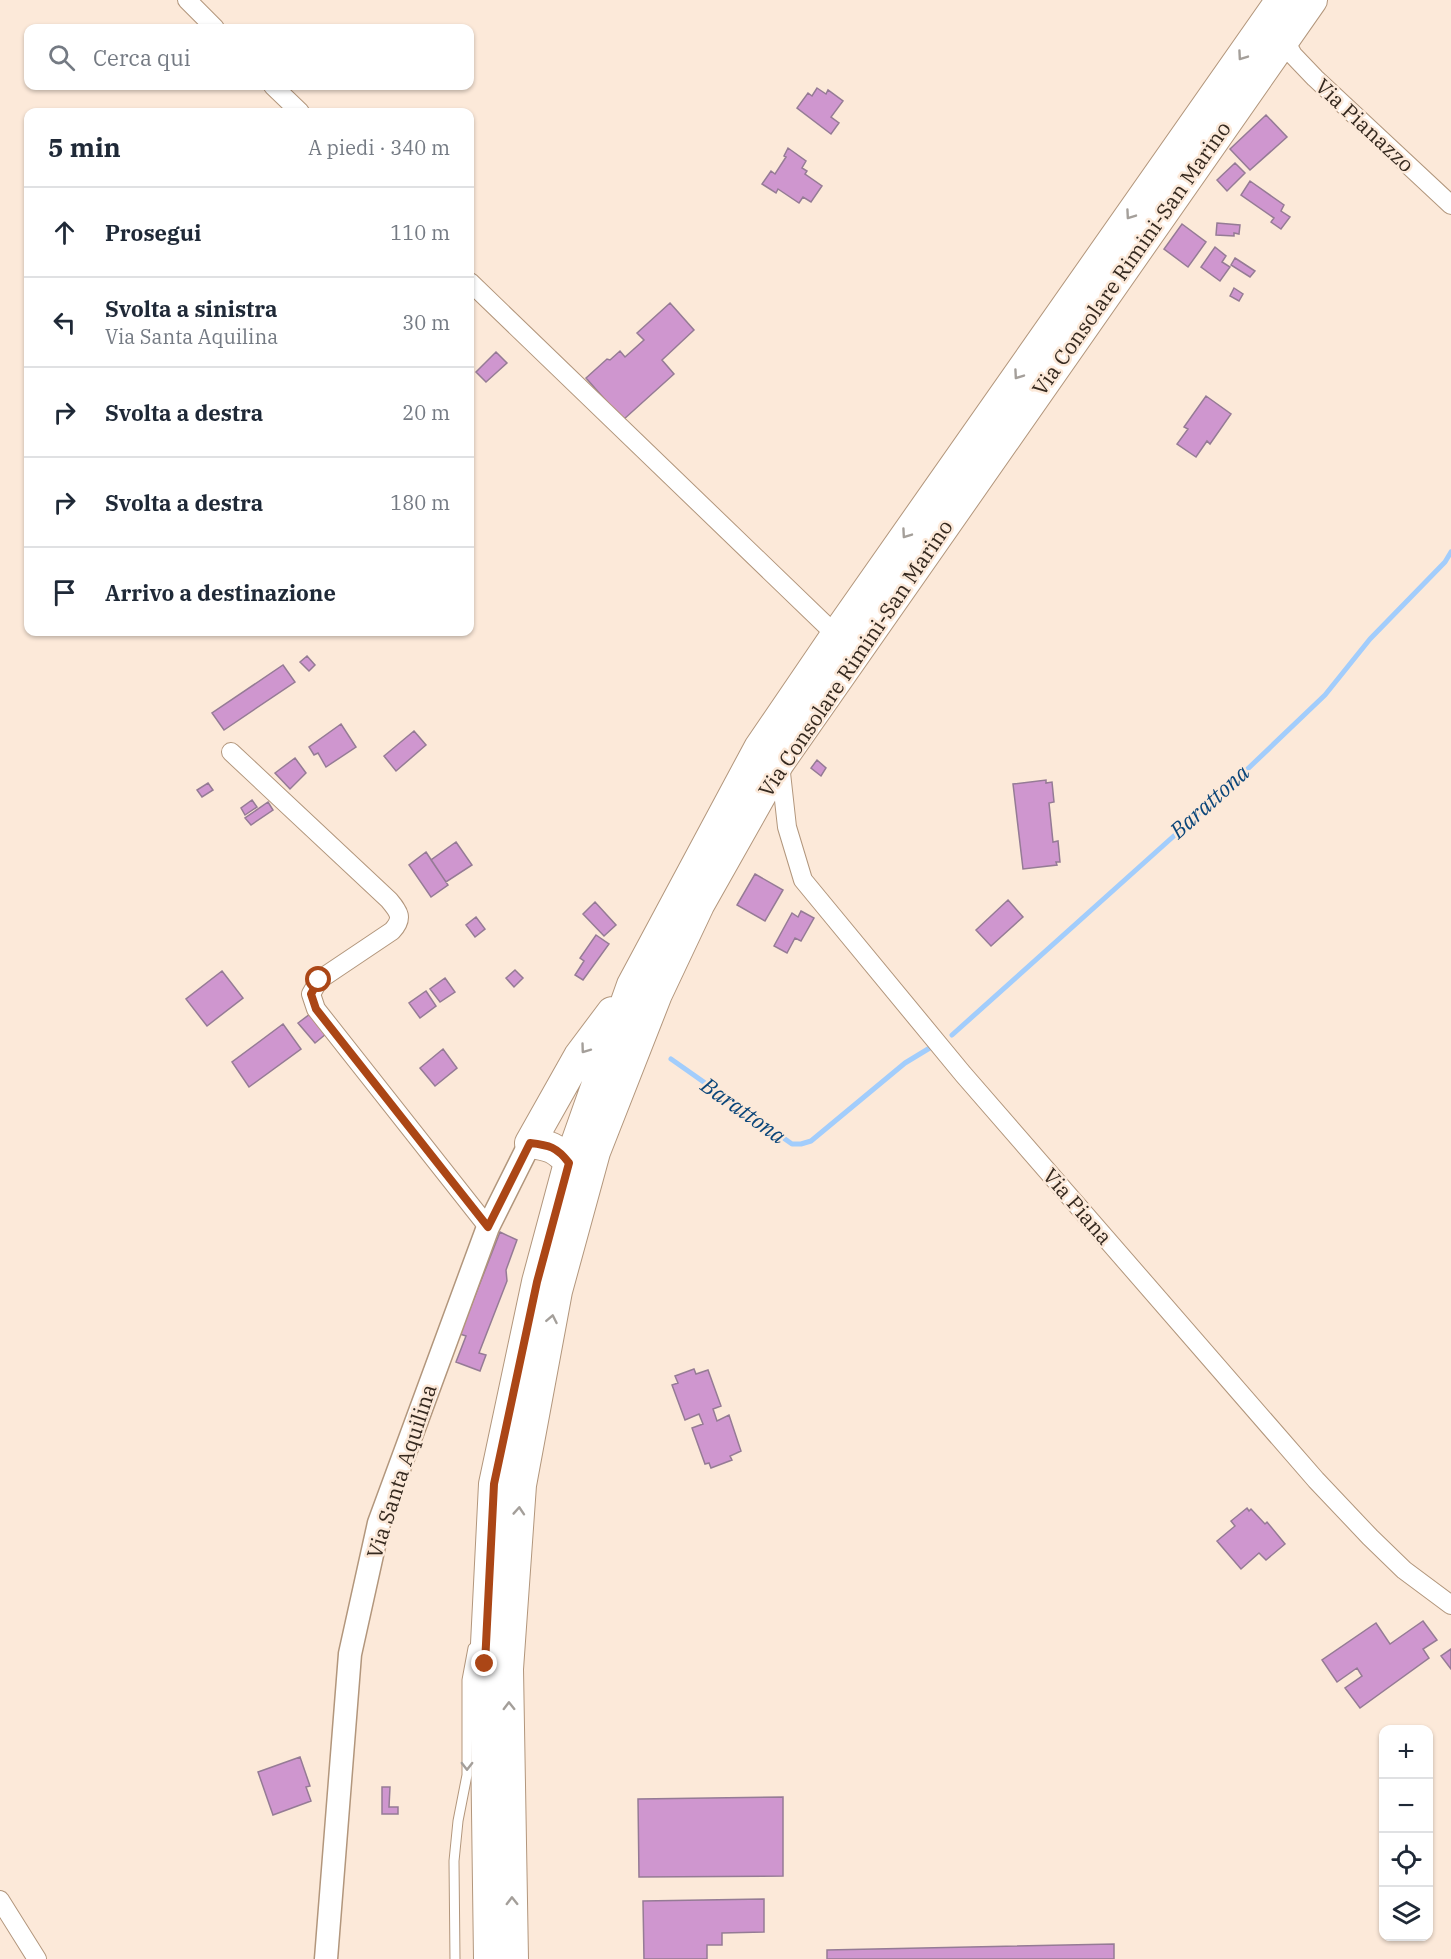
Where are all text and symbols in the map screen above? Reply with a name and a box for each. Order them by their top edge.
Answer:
search box [24,24,474,90]
icon: search [45,41,78,74]
text: Cerca qui [93,43,191,72]
one-way arrow [1238,49,1249,60]
street label: Via Pianazzo [1310,72,1420,178]
street label: Via Consolare Rimini-San Marino [1025,115,1237,401]
text: 5 min [48,130,121,164]
text: A piedi · 340 m [308,134,450,161]
one-way arrow [1126,209,1137,220]
icon: ahead [48,216,81,249]
text: Prosegui [105,218,201,247]
text: 110 m [390,219,450,246]
text: Svolta a sinistra [105,294,278,323]
icon: left [48,306,81,339]
text: 30 m [402,309,450,336]
text: Via Santa Aquilina [105,323,278,350]
one-way arrow [1014,368,1025,379]
icon: right [48,396,81,429]
text: Svolta a destra [105,398,263,427]
text: 20 m [402,399,450,426]
icon: right [48,486,81,519]
text: Svolta a destra [105,488,263,517]
text: 180 m [390,489,450,516]
street label: Via Consolare Rimini-San Marino [751,514,959,802]
one-way arrow [902,528,913,539]
icon: arrive [48,576,81,609]
text: Arrivo a destinazione [105,578,336,607]
water label: Barattona [1162,758,1255,845]
route start [305,966,331,992]
one-way arrow [581,1043,592,1054]
water label: Barattona [695,1070,792,1150]
street label: Via Piana [1037,1162,1119,1250]
one-way arrow [545,1314,558,1324]
street label: Via Santa Aquilina [360,1380,442,1562]
one-way arrow [512,1506,525,1515]
route end [471,1650,497,1676]
one-way arrow [502,1701,515,1710]
map controls [1379,1725,1433,1941]
button: + [1379,1725,1433,1779]
one-way arrow [461,1761,473,1770]
button: − [1379,1779,1433,1833]
button: locate [1379,1833,1433,1887]
button: layers [1379,1887,1433,1941]
one-way arrow [506,1896,518,1905]

